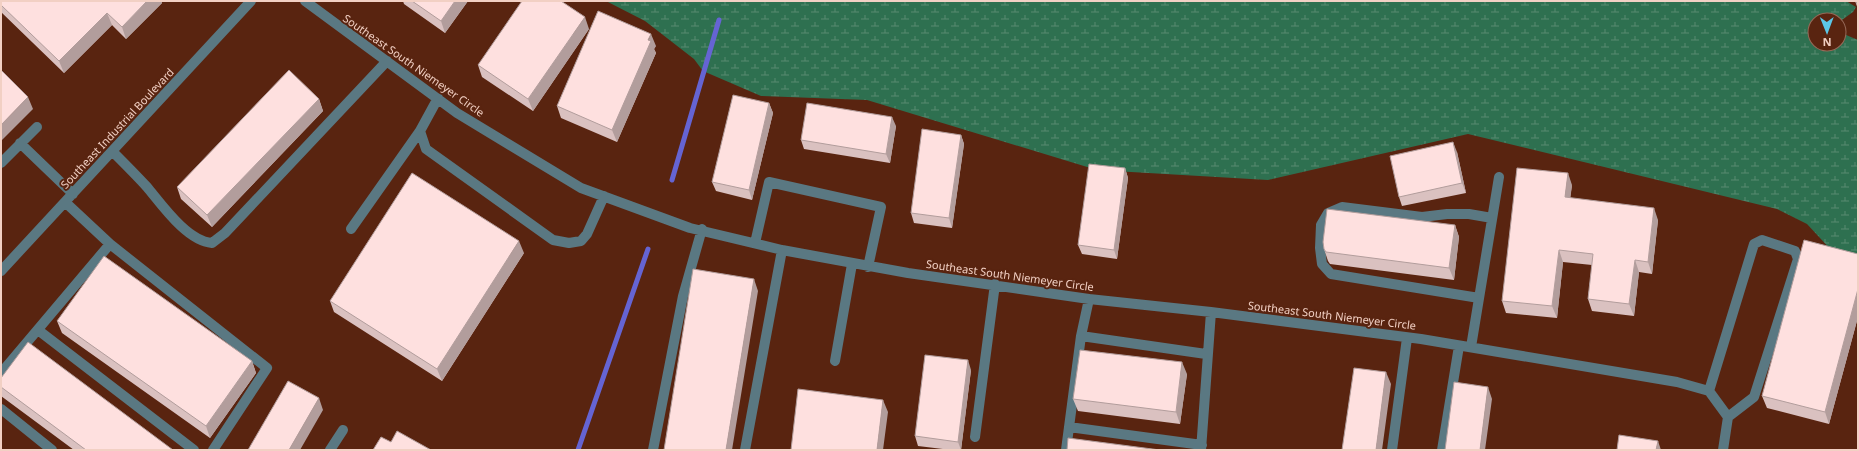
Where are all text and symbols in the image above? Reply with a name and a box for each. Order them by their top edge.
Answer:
street label: Southeast South Niemeyer Circle [340,10,488,120]
north arrow [1807,12,1847,52]
text: N [1823,35,1832,50]
street label: Southeast Industrial Boulevard [57,65,177,191]
street label: Southeast South Niemeyer Circle [925,256,1095,294]
street label: Southeast South Niemeyer Circle [1247,297,1417,333]

